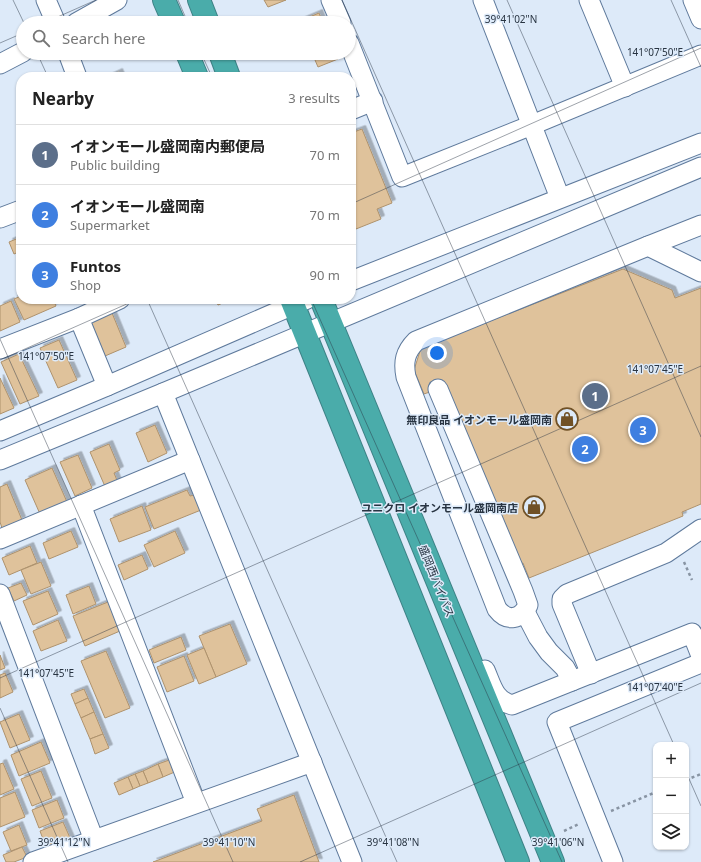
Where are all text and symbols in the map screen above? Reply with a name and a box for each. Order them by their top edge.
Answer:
text: 39°41'02"N [485,12,537,26]
search box [16,16,356,60]
icon: search [30,27,52,49]
text: Search here [62,28,145,48]
text: 141°07'50"E [627,45,683,59]
text: Nearby [32,87,94,110]
text: 3 results [288,89,340,107]
text: イオンモール盛岡南内郵便局 [70,136,265,156]
text: 1 [41,146,49,164]
text: 70 m [310,146,340,164]
text: Public building [70,156,160,174]
text: イオンモール盛岡南 [70,196,205,216]
text: 2 [41,206,49,224]
text: 70 m [310,206,340,224]
text: Supermarket [70,216,150,234]
text: Funtos [70,256,121,276]
text: 3 [41,266,49,284]
text: 90 m [310,266,340,284]
text: Shop [70,276,101,294]
your location [427,343,447,363]
text: 141°07'50"E [18,349,74,363]
text: 141°07'45"E [627,362,683,376]
pin: 1 [582,381,608,411]
shop icon: 無印良品 イオンモール盛岡南 [554,406,580,432]
place label: 無印良品 イオンモール盛岡南 [406,412,552,427]
pin: 3 [630,415,656,445]
pin: 2 [572,434,598,464]
shop icon: ユニクロ イオンモール盛岡南店 [521,494,547,520]
place label: ユニクロ イオンモール盛岡南店 [361,500,518,515]
street label: 盛岡西バイパス [416,543,458,619]
text: 141°07'45"E [18,666,74,680]
text: 141°07'40"E [627,680,683,694]
map controls [653,742,689,850]
button: + [653,742,689,778]
button: − [653,778,689,814]
button: layers [653,814,689,850]
text: 39°41'12"N [38,835,90,849]
text: 39°41'10"N [203,835,255,849]
text: 39°41'08"N [367,835,419,849]
text: 39°41'06"N [532,835,584,849]

